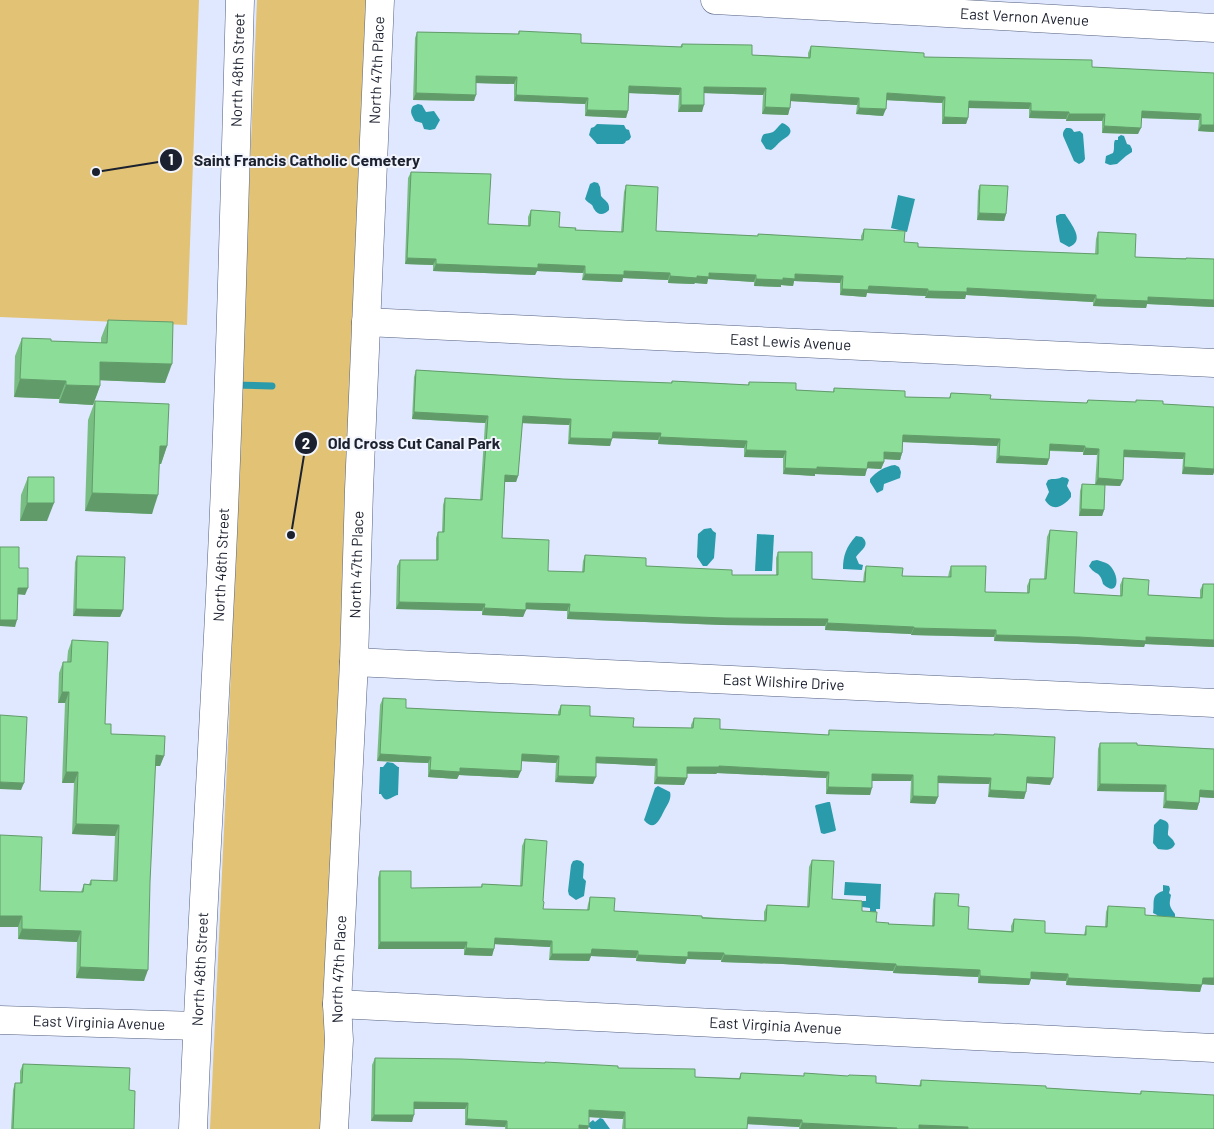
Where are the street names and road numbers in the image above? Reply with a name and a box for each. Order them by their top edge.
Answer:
street label: East Vernon Avenue [960,4,1089,29]
street label: North 48th Street [227,13,248,127]
street label: North 47th Place [365,16,387,124]
street label: East Lewis Avenue [730,330,852,353]
street label: North 48th Street [209,507,232,622]
street label: North 47th Place [345,510,366,619]
street label: East Wilshire Drive [722,670,845,693]
street label: North 48th Street [188,912,211,1027]
street label: North 47th Place [327,915,349,1024]
street label: East Virginia Avenue [32,1011,166,1033]
street label: East Virginia Avenue [709,1013,842,1037]

